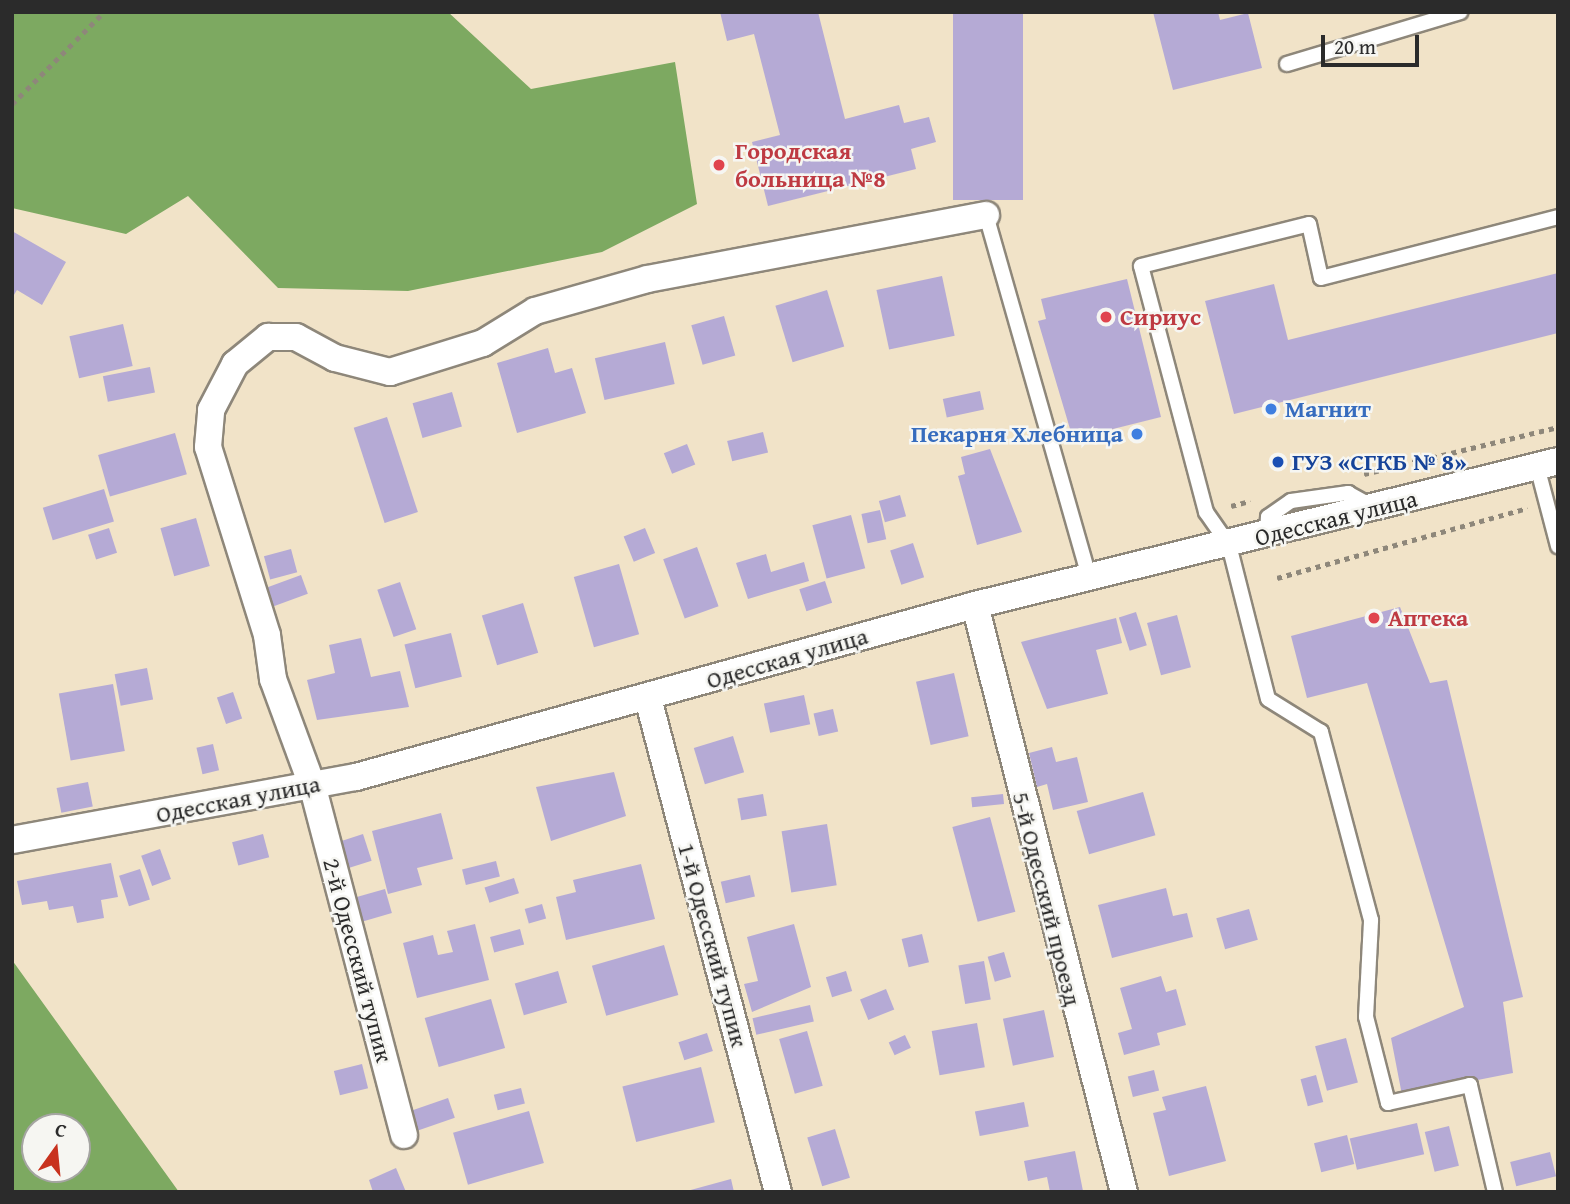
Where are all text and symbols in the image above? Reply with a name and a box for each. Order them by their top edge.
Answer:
scale bar [1325,21,1423,65]
text: 20 m [1334,31,1376,62]
place label: Городская больница №8 [735,137,886,193]
marker: Городская больница №8 [709,155,729,175]
place label: Сириус [1120,303,1201,331]
marker: Сириус [1098,309,1114,325]
place label: Магнит [1285,395,1371,423]
marker: Магнит [1263,401,1279,417]
place label: Пекарня Хлебница [911,420,1123,448]
marker: Пекарня Хлебница [1129,426,1145,442]
place label: ГУЗ «СГКБ № 8» [1292,448,1466,476]
marker: ГУЗ «СГКБ № 8» [1270,454,1286,470]
street label: Одесская улица [1252,484,1420,552]
place label: Аптека [1388,604,1468,632]
marker: Аптека [1366,610,1382,626]
street label: Одесская улица [703,621,871,695]
street label: Одесская улица [154,769,322,829]
street label: 5-й Одесский проезд [1006,789,1088,1009]
street label: 1-й Одесский тупик [672,840,754,1050]
street label: 2-й Одесский тупик [317,855,399,1065]
north arrow [21,1113,91,1183]
text: С [52,1115,70,1145]

